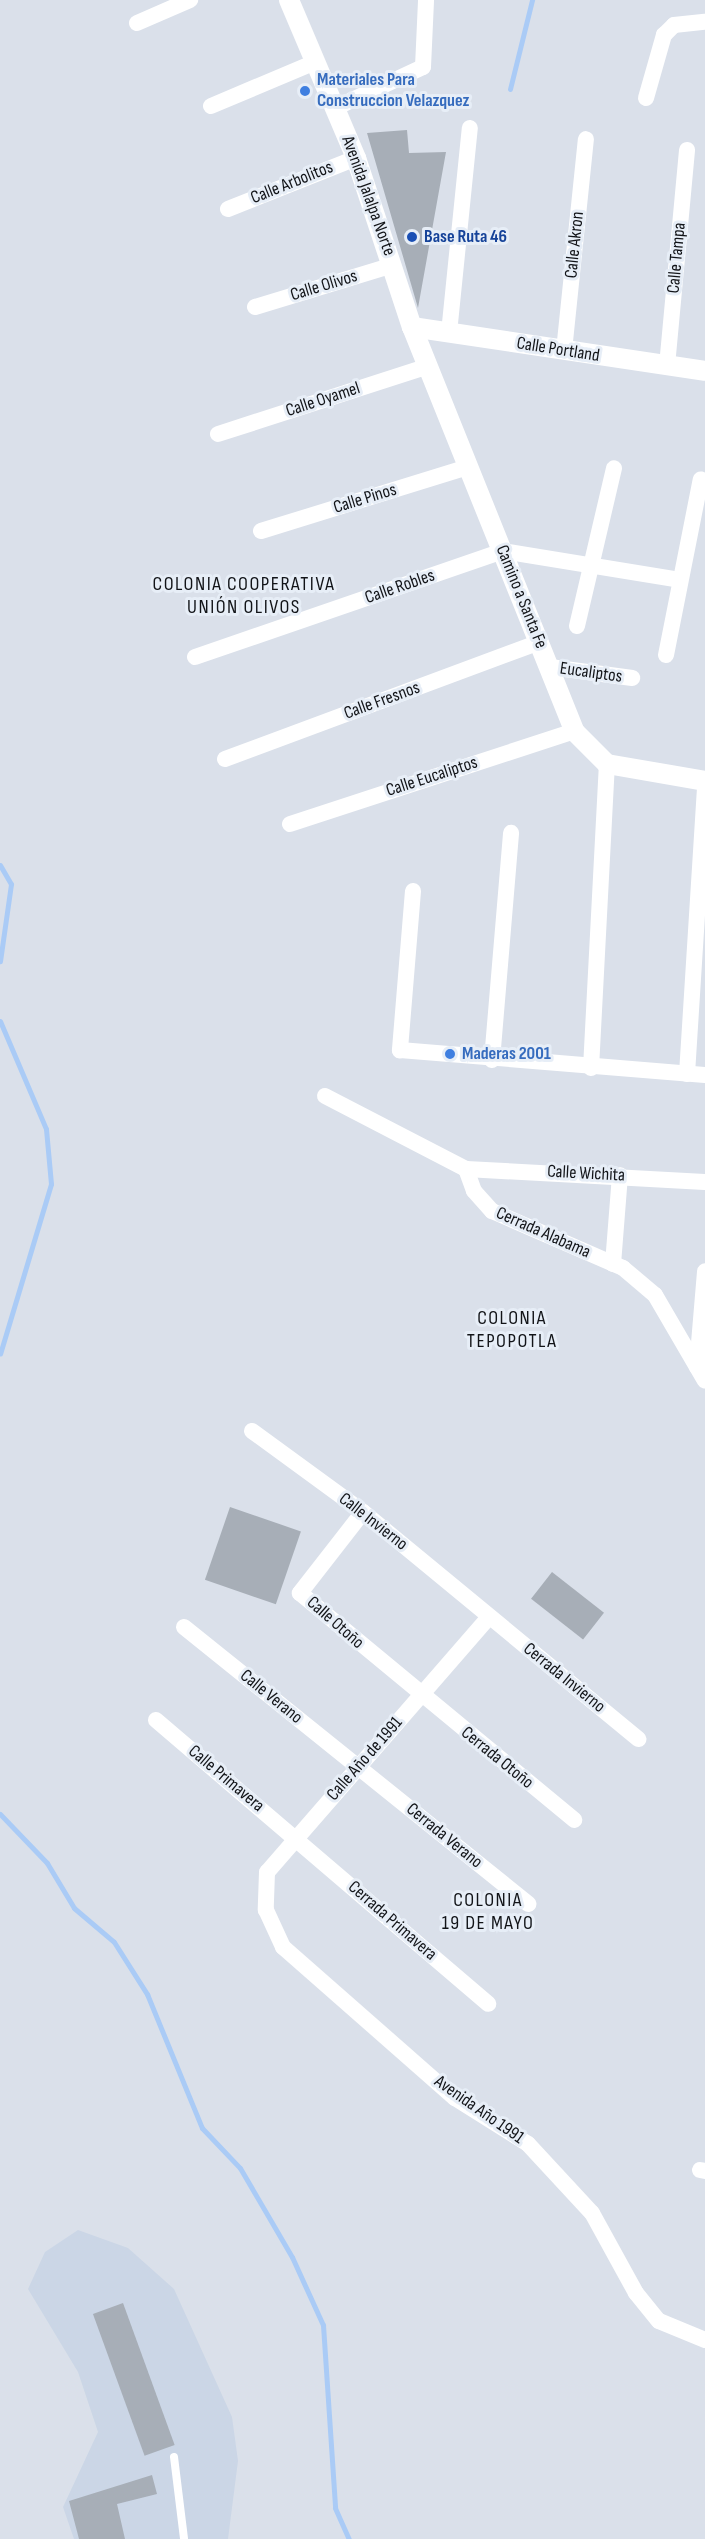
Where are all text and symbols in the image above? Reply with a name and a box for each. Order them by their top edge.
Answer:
place label: Materiales Para Construccion Velazquez [317,70,470,112]
marker: Materiales Para Construccion Velazquez [298,84,312,98]
street label: Avenida Jalalpa Norte [336,133,400,259]
street label: Calle Arbolitos [248,157,336,209]
street label: Calle Akron [561,211,589,279]
street label: Calle Tampa [663,222,691,294]
place label: Base Ruta 46 [424,226,507,248]
marker: Base Ruta 46 [405,230,419,244]
street label: Calle Olivos [288,266,360,306]
street label: Calle Portland [515,333,601,367]
street label: Calle Oyamel [283,378,363,422]
street label: Calle Pinos [331,479,399,519]
street label: Camino a Santa Fe [490,542,552,652]
street label: Calle Robles [362,565,438,609]
district label: COLONIA COOPERATIVA UNIÓN OLIVOS [153,573,335,620]
street label: Eucaliptos [558,658,624,688]
street label: Calle Fresnos [341,677,423,725]
street label: Calle Eucaliptos [384,752,480,802]
place label: Maderas 2001 [462,1043,551,1065]
marker: Maderas 2001 [443,1047,457,1061]
street label: Calle Wichita [547,1161,625,1187]
street label: Cerrada Alabama [492,1203,594,1263]
district label: COLONIA TEPOPOTLA [467,1306,557,1353]
street label: Calle Invierno [334,1488,412,1556]
street label: Calle Otoño [302,1592,368,1654]
street label: Cerrada Invierno [519,1638,609,1718]
street label: Calle Verano [235,1665,307,1729]
street label: Calle Año de 1991 [323,1713,407,1805]
street label: Cerrada Otoño [456,1722,538,1794]
street label: Calle Primavera [184,1741,268,1817]
street label: Cerrada Verano [402,1799,486,1873]
street label: Cerrada Primavera [343,1877,441,1965]
district label: COLONIA 19 DE MAYO [442,1888,534,1935]
street label: Avenida Año 1991 [430,2071,528,2149]

